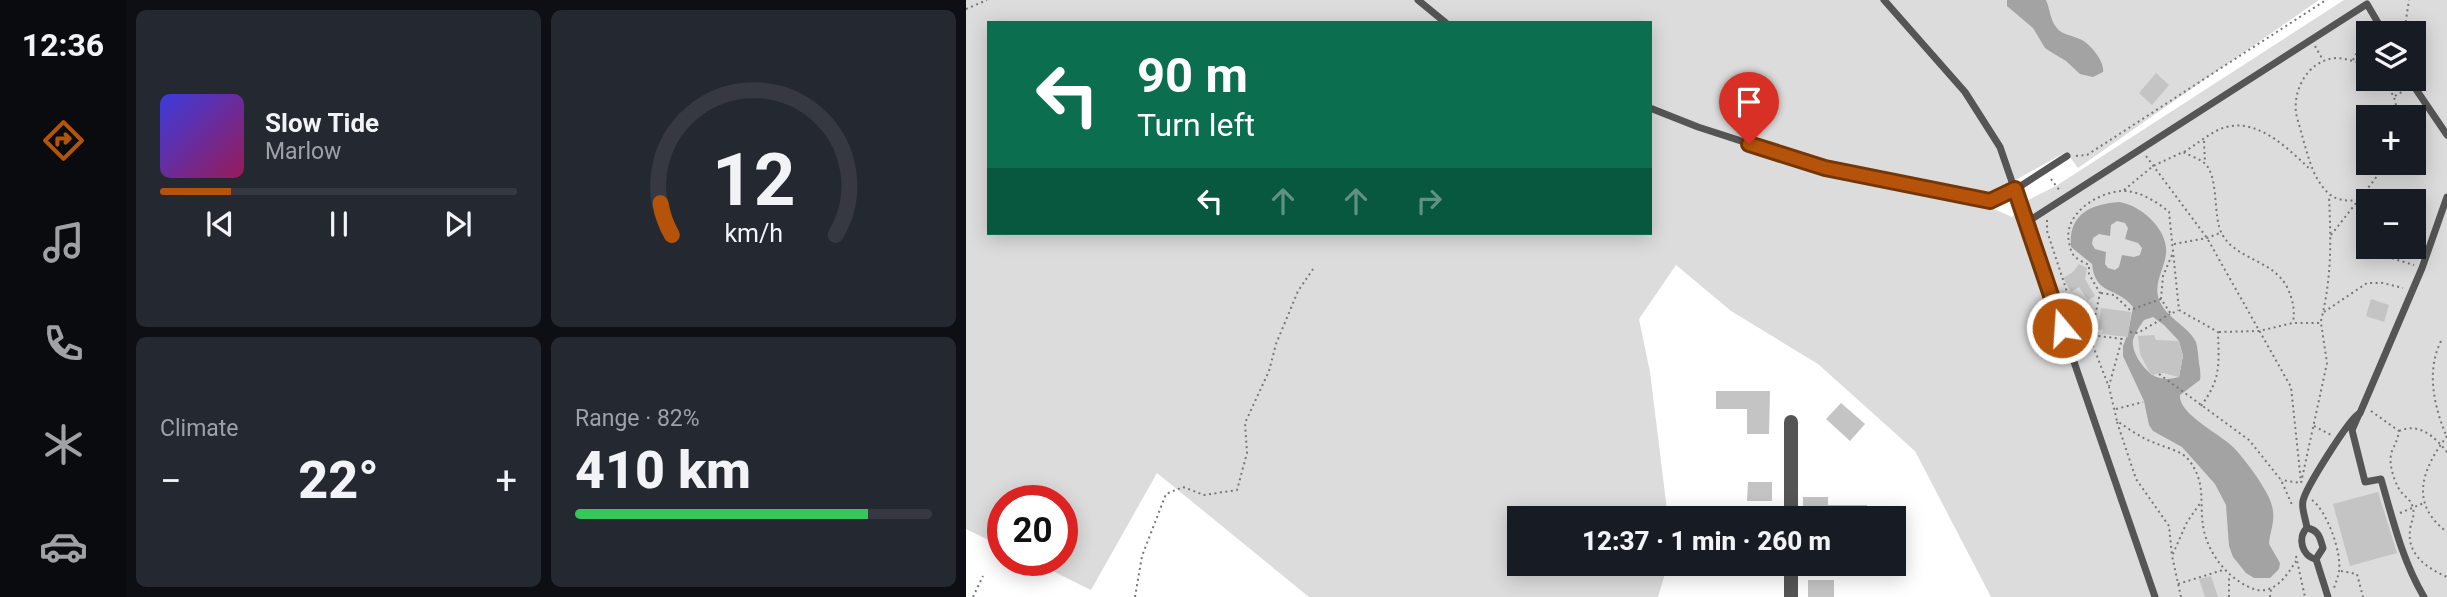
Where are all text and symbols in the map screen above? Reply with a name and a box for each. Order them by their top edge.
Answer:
map controls [2356,21,2426,259]
button: layers [2356,21,2426,91]
text: 12:36 [22,26,104,64]
text: 90 m [1137,47,1248,104]
icon: left [1022,49,1113,140]
pin [1719,72,1779,144]
icon: arrive [1730,83,1768,121]
button: + [2356,105,2426,175]
text: Turn left [1137,106,1255,144]
text: Slow Tide [265,108,379,138]
icon: directions [39,116,88,165]
text: 12 [712,137,795,223]
text: Marlow [265,138,341,165]
icon: left [1191,182,1229,220]
icon: ahead [1264,182,1302,220]
icon: ahead [1337,182,1375,220]
icon: right [1410,182,1448,220]
button: − [2356,189,2426,259]
icon: previous [201,205,239,243]
icon: pause [320,205,358,243]
icon: next [439,205,477,243]
icon: music [39,218,88,267]
text: km/h [724,219,783,248]
position arrow [2025,291,2099,365]
icon: phone [39,319,88,368]
text: Range · 82% [575,405,700,432]
text: Climate [160,415,239,442]
icon: climate [39,420,88,469]
text: 410 km [575,440,751,501]
text: 22° [298,450,379,511]
text: − [160,459,182,503]
text: + [495,459,517,503]
speed limit sign: 20 [987,485,1078,576]
icon: car [39,522,88,571]
text: 12:37 · 1 min · 260 m [1582,526,1831,556]

